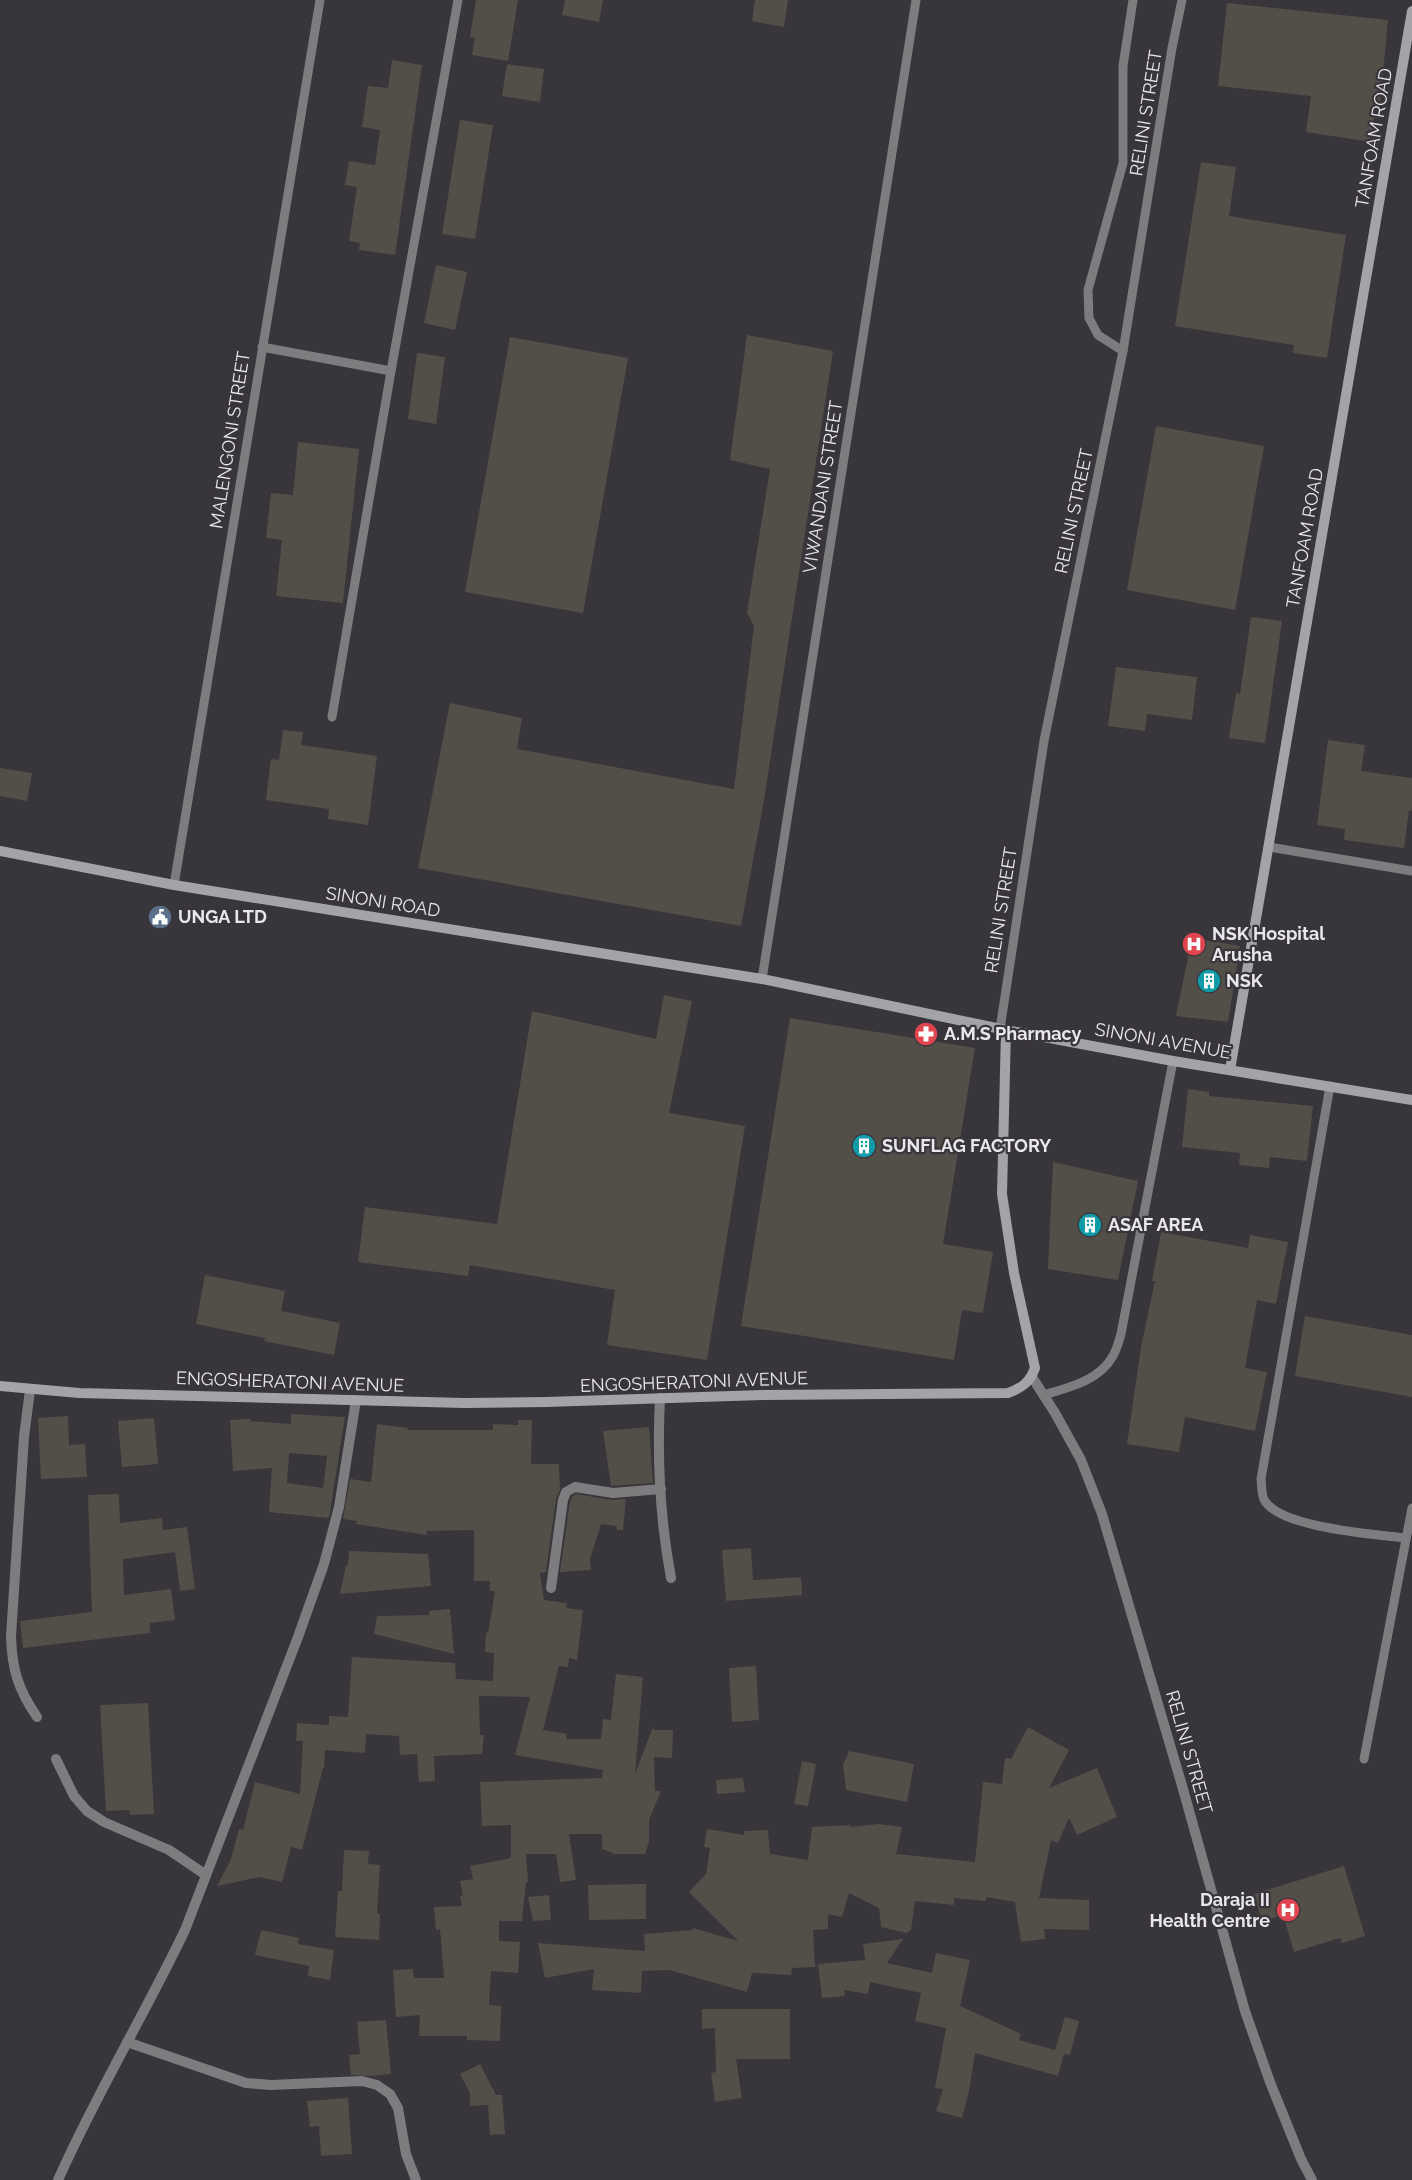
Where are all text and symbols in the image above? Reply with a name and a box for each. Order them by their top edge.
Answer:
street label: RELINI STREET [1125,48,1166,177]
street label: TANFOAM ROAD [1351,66,1396,209]
street label: MALENGONI STREET [205,350,254,530]
street label: VIWANDANI STREET [798,399,847,575]
street label: RELINI STREET [1050,447,1097,575]
street label: TANFOAM ROAD [1282,466,1327,609]
street label: RELINI STREET [980,845,1021,974]
street label: SINONI ROAD [324,882,442,921]
public building icon: UNGA LTD [147,904,173,930]
place label: UNGA LTD [178,906,267,927]
place label: NSK Hospital Arusha [1212,923,1325,965]
hospital icon: NSK Hospital Arusha [1181,931,1207,957]
building icon: NSK [1196,968,1222,994]
place label: NSK [1226,970,1264,991]
street label: SINONI AVENUE [1093,1018,1233,1063]
pharmacy icon: A.M.S Pharmacy [913,1021,939,1047]
place label: A.M.S Pharmacy [944,1023,1082,1044]
building icon: SUNFLAG FACTORY [851,1133,877,1159]
place label: SUNFLAG FACTORY [882,1135,1051,1156]
building icon: ASAF AREA [1077,1212,1103,1238]
place label: ASAF AREA [1108,1214,1204,1235]
street label: ENGOSHERATONI AVENUE [176,1367,404,1396]
street label: ENGOSHERATONI AVENUE [580,1367,808,1396]
street label: RELINI STREET [1162,1688,1217,1816]
place label: Daraja II Health Centre [1149,1889,1270,1931]
hospital icon: Daraja II Health Centre [1275,1897,1301,1923]

